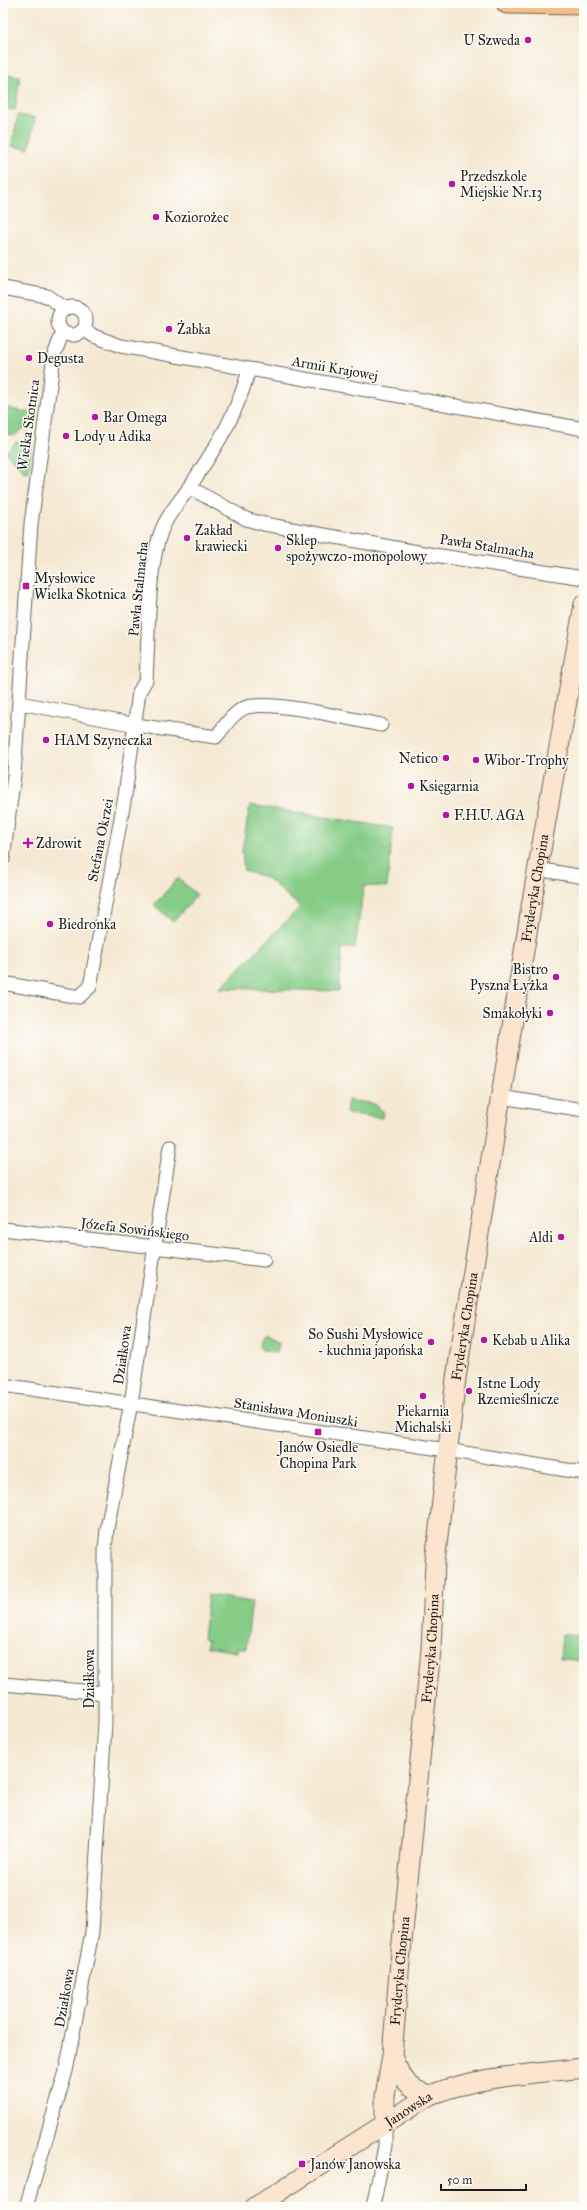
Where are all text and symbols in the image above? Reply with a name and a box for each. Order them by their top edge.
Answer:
place label: U Szweda [464,32,520,49]
marker: U Szweda [523,35,533,45]
place label: Przedszkole Miejskie Nr.13 [460,168,542,201]
marker: Przedszkole Miejskie Nr.13 [447,179,457,189]
place label: Koziorożec [164,209,229,226]
marker: Koziorożec [151,212,161,222]
place label: Żabka [177,320,211,338]
marker: Żabka [164,324,174,334]
place label: Degusta [37,350,84,367]
street label: Armii Krajowej [290,352,379,384]
marker: Degusta [24,353,34,363]
street label: Wielka Skotnica [14,378,43,472]
place label: Bar Omega [103,409,167,426]
marker: Bar Omega [90,412,100,422]
place label: Lody u Adika [74,428,151,445]
marker: Lody u Adika [61,431,71,441]
place label: Zakład krawiecki [195,522,248,555]
street label: Pawła Stalmacha [438,531,535,562]
place label: Sklep spożywczo-monopolowy [286,532,427,565]
marker: Zakład krawiecki [182,533,192,543]
street label: Pawła Stalmacha [125,541,152,637]
marker: Sklep spożywczo-monopolowy [273,543,283,553]
place label: Mysłowice Wielka Skotnica [34,570,126,603]
marker: Mysłowice Wielka Skotnica [21,581,31,591]
place label: HAM Szyneczka [54,732,152,749]
marker: HAM Szyneczka [41,735,51,745]
place label: Netico [399,750,438,767]
place label: Wibor-Trophy [484,752,569,769]
marker: Netico [441,753,451,763]
marker: Wibor-Trophy [471,755,481,765]
place label: Księgarnia [419,778,479,795]
marker: Księgarnia [406,781,416,791]
street label: Stefana Okrzei [84,797,117,883]
place label: F.H.U. AGA [454,807,525,824]
marker: F.H.U. AGA [441,810,451,820]
street label: Fryderyka Chopina [518,833,553,943]
place label: Zdrowit [36,835,82,852]
marker: Zdrowit [23,838,33,848]
place label: Biedronka [58,916,116,933]
marker: Biedronka [45,919,55,929]
place label: Bistro Pyszna Łyżka [470,961,548,994]
marker: Bistro Pyszna Łyżka [551,972,561,982]
place label: Smakołyki [482,1005,542,1022]
marker: Smakołyki [545,1008,555,1018]
street label: Józefa Sowińskiego [78,1214,190,1246]
place label: Aldi [528,1229,553,1246]
marker: Aldi [556,1232,566,1242]
street label: Fryderyka Chopina [448,1271,482,1382]
street label: Działkowa [110,1324,135,1386]
place label: So Sushi Mysłowice - kuchnia japońska [308,1326,423,1359]
place label: Kebab u Alika [492,1332,570,1349]
marker: Kebab u Alika [479,1335,489,1345]
marker: So Sushi Mysłowice - kuchnia japońska [426,1337,436,1347]
place label: Istne Lody Rzemieślnicze [477,1375,559,1408]
marker: Istne Lody Rzemieślnicze [464,1386,474,1396]
marker: Piekarnia Michalski [418,1391,428,1401]
street label: Stanisława Moniuszki [233,1394,359,1431]
place label: Piekarnia Michalski [394,1403,452,1436]
marker: Janów Osiedle Chopina Park [313,1427,323,1437]
place label: Janów Osiedle Chopina Park [276,1439,358,1472]
street label: Fryderyka Chopina [418,1593,443,1704]
street label: Działkowa [81,1649,98,1709]
street label: Fryderyka Chopina [387,1916,413,2026]
street label: Działkowa [51,1967,78,2029]
street label: Janowska [380,2088,435,2133]
place label: Janów Janowska [308,2156,401,2174]
marker: Janów Janowska [297,2159,307,2169]
scale bar [441,2166,526,2192]
text: 50 m [447,2173,472,2187]

